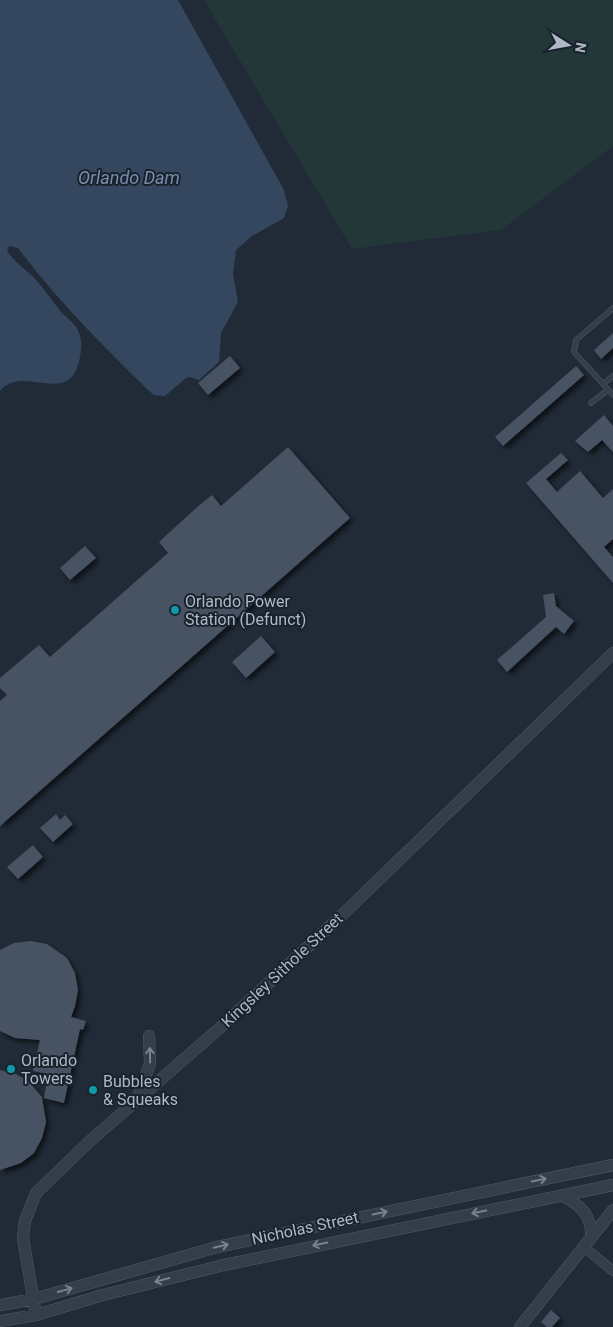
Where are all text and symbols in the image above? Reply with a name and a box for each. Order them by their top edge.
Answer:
north arrow [543,20,593,70]
text: N [572,41,590,54]
water label: Orlando Dam [78,167,180,188]
place label: Orlando Power Station (Defunct) [185,592,306,629]
marker: Orlando Power Station (Defunct) [169,604,181,616]
street label: Kingsley Sithole Street [217,909,347,1031]
one-way arrow [145,1047,155,1063]
place label: Orlando Towers [21,1051,77,1088]
marker: Orlando Towers [5,1063,17,1075]
place label: Bubbles & Squeaks [103,1072,178,1109]
marker: Bubbles & Squeaks [87,1084,99,1096]
one-way arrow [531,1175,547,1185]
street label: Nicholas Street [250,1207,360,1249]
one-way arrow [372,1208,388,1217]
one-way arrow [472,1208,488,1217]
one-way arrow [313,1240,329,1250]
one-way arrow [213,1241,229,1250]
one-way arrow [154,1275,170,1285]
one-way arrow [56,1285,72,1295]

